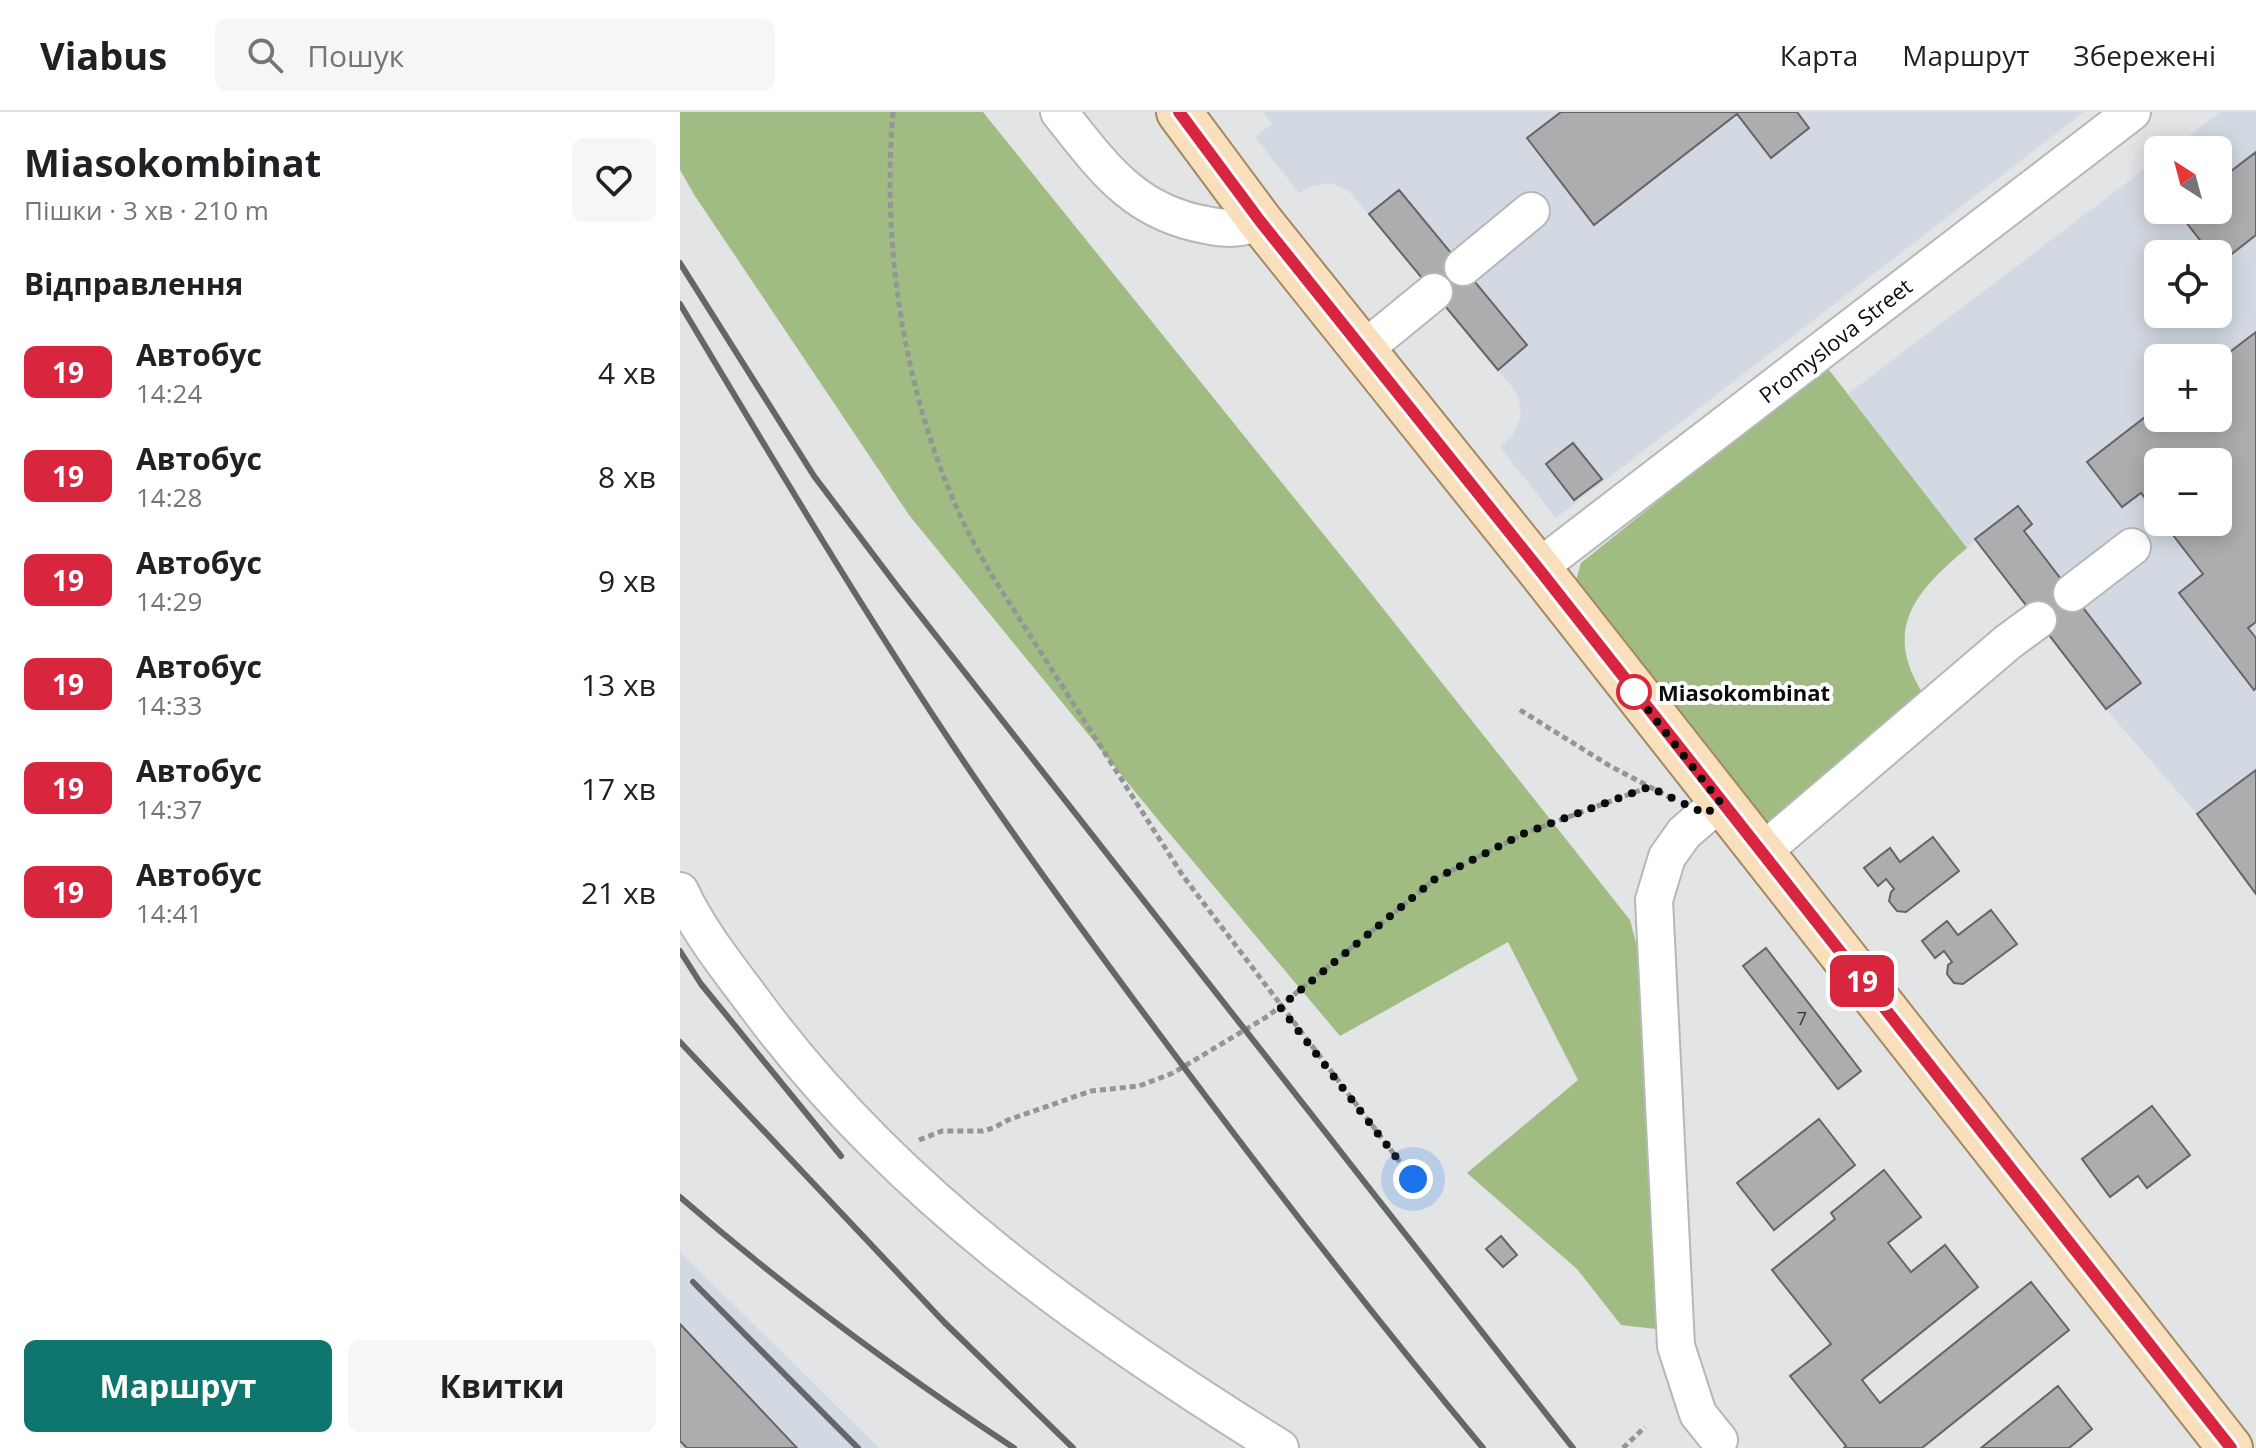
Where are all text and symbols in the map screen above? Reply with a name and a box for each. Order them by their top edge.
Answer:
search box [215,19,775,91]
text: Viabus [40,29,167,81]
icon: search [243,33,287,77]
text: Пошук [307,35,404,76]
text: Карта [1780,36,1858,74]
text: Маршрут [1902,36,2029,74]
text: Збережені [2073,36,2216,74]
text: Miasokombinat [24,136,321,188]
north arrow [2144,136,2232,224]
map controls [2144,136,2232,536]
button: heart [572,138,656,222]
text: Пішки · 3 хв · 210 m [24,192,269,228]
button: locate [2144,240,2232,328]
text: Відправлення [24,263,243,304]
street label: Promyslova Street [1752,271,1918,409]
text: Автобус [136,334,262,375]
button: + [2144,344,2232,432]
text: 4 хв [598,352,656,393]
text: 19 [52,353,84,391]
text: 14:24 [136,375,202,411]
text: Автобус [136,438,262,479]
button: − [2144,448,2232,536]
text: 8 хв [598,456,656,497]
text: 19 [52,457,84,495]
text: 14:28 [136,479,202,515]
text: Автобус [136,542,262,583]
text: 9 хв [598,560,656,601]
text: 19 [52,561,84,599]
text: 14:29 [136,583,202,619]
text: Автобус [136,646,262,687]
text: 13 хв [581,664,656,705]
text: 19 [52,665,84,703]
marker: Miasokombinat [1617,675,1651,709]
place label: Miasokombinat [1658,677,1830,707]
text: 14:33 [136,687,202,723]
text: Автобус [136,750,262,791]
text: 17 хв [581,768,656,809]
text: 19 [52,769,84,807]
text: 14:37 [136,791,202,827]
text: Автобус [136,854,262,895]
text: 21 хв [581,872,656,913]
text: 19 [52,873,84,911]
text: 14:41 [136,895,202,931]
line badge: 19 [1826,955,1898,1007]
text: 19 [1846,962,1878,1000]
house number: 7 [1797,1006,1807,1030]
your location [1393,1159,1433,1199]
button: Маршрут [24,1340,332,1432]
button: Квитки [348,1340,656,1432]

